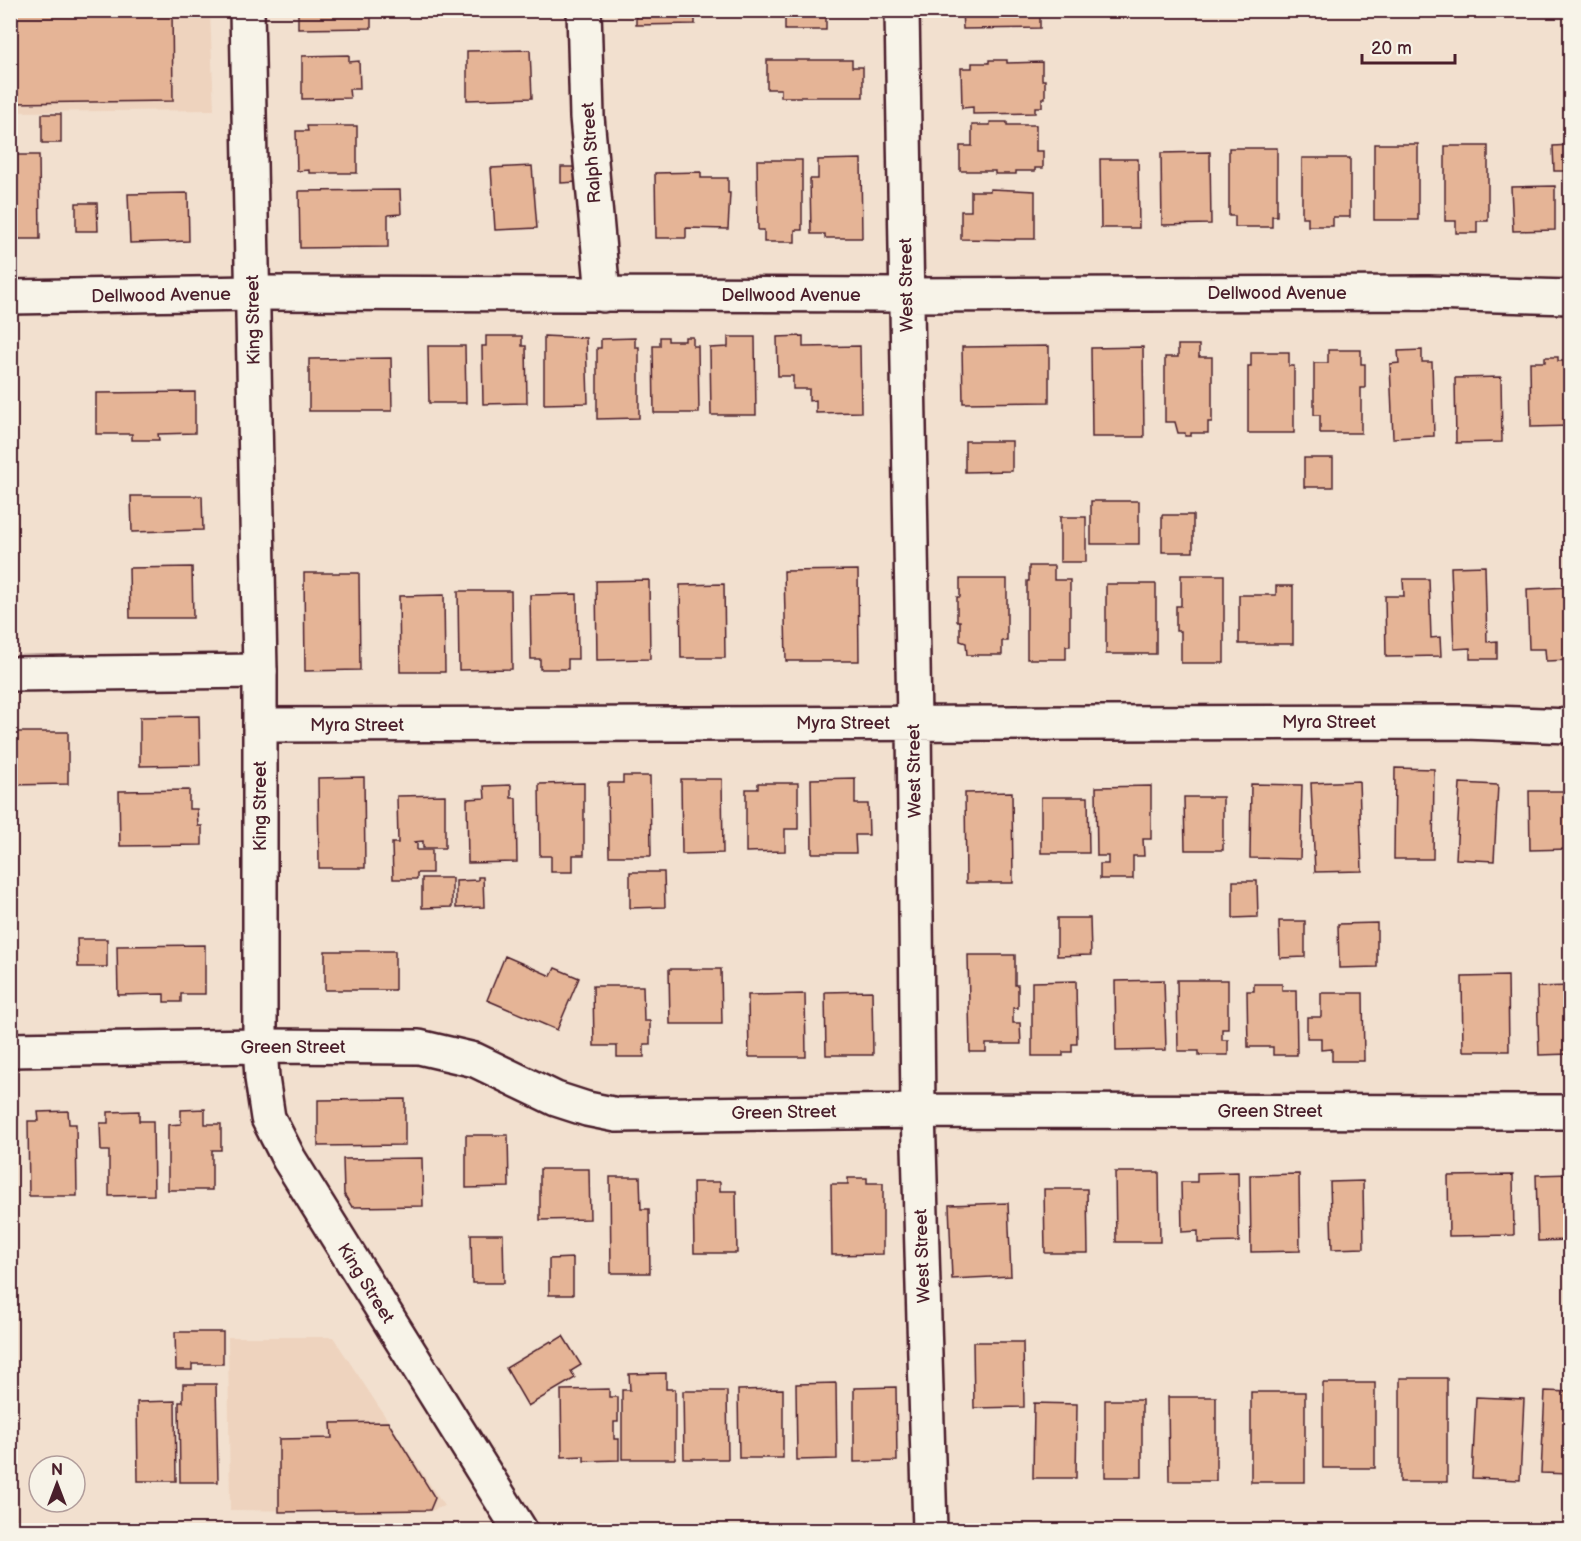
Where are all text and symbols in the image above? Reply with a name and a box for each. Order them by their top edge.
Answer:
scale bar [1362,27,1455,65]
text: 20 m [1371,38,1412,59]
street label: Ralph Street [577,101,606,204]
street label: West Street [895,237,918,332]
street label: King Street [242,274,265,365]
street label: Dellwood Avenue [1207,283,1347,304]
street label: Dellwood Avenue [91,284,231,307]
street label: Dellwood Avenue [721,285,861,306]
street label: Myra Street [1282,712,1376,733]
street label: Myra Street [796,713,890,734]
street label: Myra Street [310,715,404,736]
street label: West Street [903,723,926,818]
street label: King Street [250,760,271,851]
street label: Green Street [240,1037,346,1058]
street label: Green Street [731,1101,837,1124]
street label: Green Street [1217,1101,1323,1122]
street label: West Street [910,1208,935,1304]
street label: King Street [333,1239,399,1328]
north arrow [27,1454,87,1514]
text: N [51,1461,63,1480]

